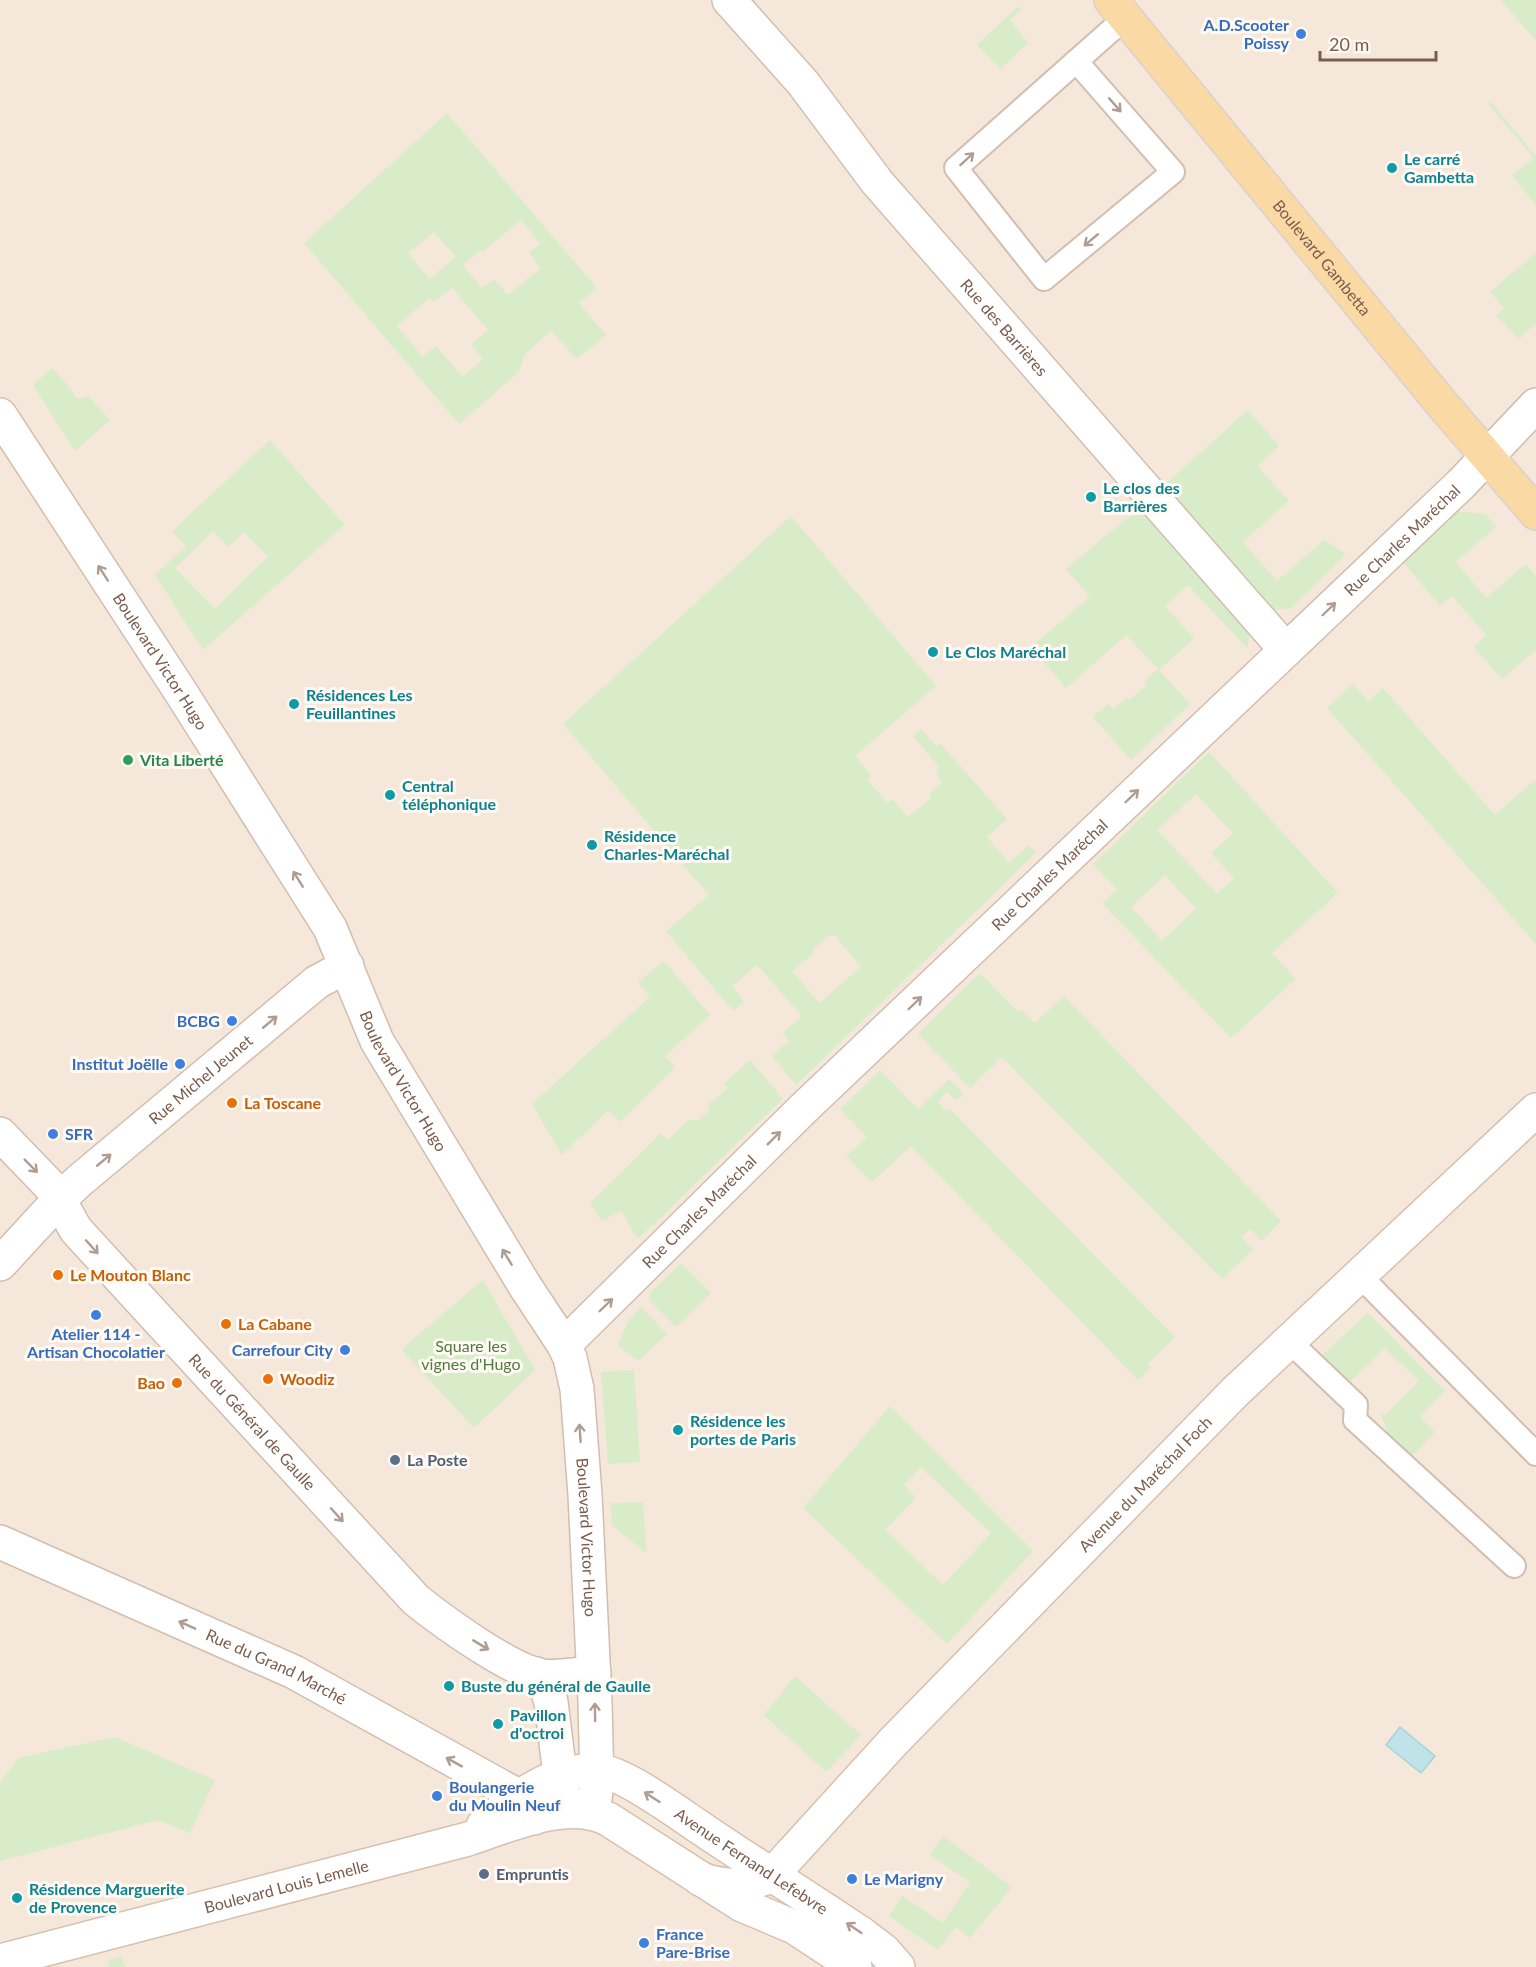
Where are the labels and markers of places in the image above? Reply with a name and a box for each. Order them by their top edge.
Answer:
place label: A.D.Scooter Poissy [1202,15,1290,52]
marker: A.D.Scooter Poissy [1294,27,1308,41]
place label: Le carré Gambetta [1404,149,1474,186]
marker: Le carré Gambetta [1385,161,1399,175]
place label: Le clos des Barrières [1103,478,1180,515]
marker: Le clos des Barrières [1084,490,1098,504]
place label: Le Clos Maréchal [945,642,1066,661]
marker: Le Clos Maréchal [926,645,940,659]
place label: Résidences Les Feuillantines [306,685,413,722]
marker: Résidences Les Feuillantines [287,697,301,711]
place label: Vita Liberté [139,750,224,769]
marker: Vita Liberté [121,753,135,767]
place label: Central téléphonique [402,776,496,813]
marker: Central téléphonique [383,788,397,802]
place label: Résidence Charles-Maréchal [604,826,729,863]
marker: Résidence Charles-Maréchal [585,838,599,852]
place label: BCBG [177,1011,220,1030]
marker: BCBG [225,1014,239,1028]
place label: Institut Joëlle [72,1054,168,1073]
marker: Institut Joëlle [173,1057,187,1071]
place label: La Toscane [244,1093,322,1112]
marker: La Toscane [225,1096,239,1110]
place label: SFR [65,1124,94,1143]
marker: SFR [46,1127,60,1141]
place label: Le Mouton Blanc [70,1265,191,1284]
marker: Le Mouton Blanc [51,1268,65,1282]
marker: Atelier 114 - Artisan Chocolatier [89,1308,103,1322]
place label: La Cabane [238,1314,312,1333]
marker: La Cabane [219,1317,233,1331]
place label: Atelier 114 - Artisan Chocolatier [26,1324,165,1361]
place label: Carrefour City [232,1340,334,1359]
marker: Carrefour City [338,1343,352,1357]
place label: Woodiz [280,1369,335,1388]
marker: Woodiz [261,1372,275,1386]
place label: Bao [137,1373,165,1392]
marker: Bao [170,1376,184,1390]
place label: Résidence les portes de Paris [690,1411,796,1448]
marker: Résidence les portes de Paris [671,1423,685,1437]
place label: La Poste [407,1450,468,1469]
marker: La Poste [388,1453,402,1467]
place label: Buste du général de Gaulle [461,1676,651,1695]
marker: Buste du général de Gaulle [442,1679,456,1693]
place label: Pavillon d'octroi [510,1705,566,1742]
marker: Pavillon d'octroi [491,1717,505,1731]
place label: Boulangerie du Moulin Neuf [449,1777,561,1814]
marker: Boulangerie du Moulin Neuf [430,1789,444,1803]
place label: Empruntis [496,1864,569,1883]
marker: Empruntis [477,1867,491,1881]
place label: Le Marigny [864,1869,944,1888]
marker: Le Marigny [845,1872,859,1886]
place label: Résidence Marguerite de Provence [29,1879,185,1916]
marker: Résidence Marguerite de Provence [10,1891,24,1905]
place label: France Pare-Brise [656,1924,730,1961]
marker: France Pare-Brise [637,1936,651,1950]

